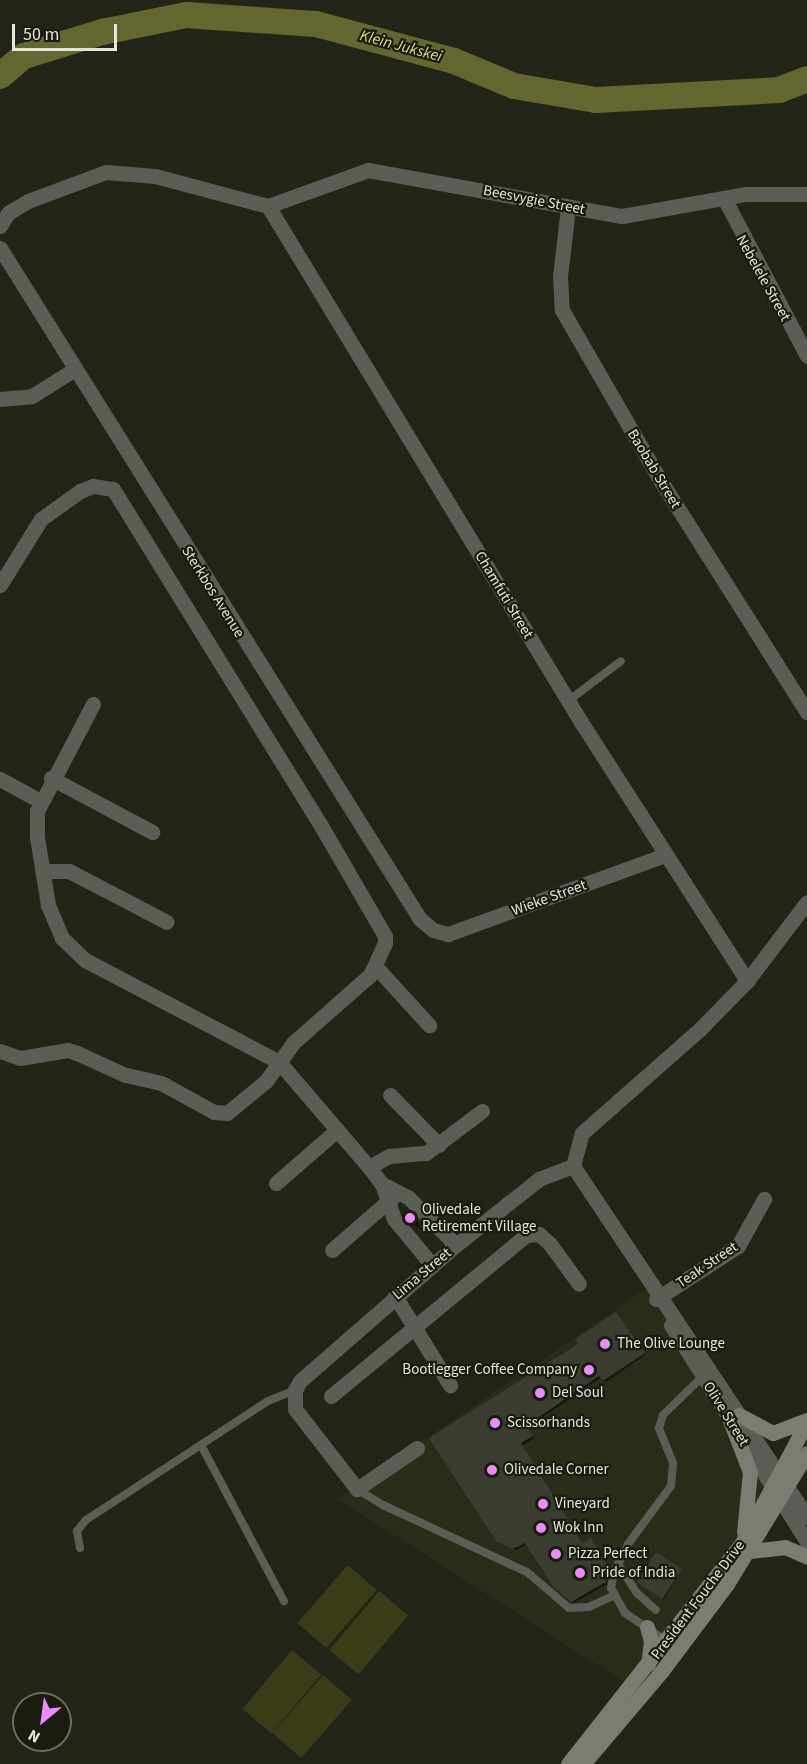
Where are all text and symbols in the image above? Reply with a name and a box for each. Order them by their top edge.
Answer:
scale bar [15,12,120,50]
text: 50 m [23,22,59,47]
water label: Klein Jukskei [358,26,444,66]
street label: Beesvygie Street [482,181,586,219]
street label: Nebelele Street [732,232,794,324]
street label: Baobab Street [623,426,685,512]
street label: Sterkbos Avenue [178,543,248,641]
street label: Chamfuti Street [471,548,537,642]
street label: Wieke Street [509,876,589,920]
place label: Olivedale Retirement Village [422,1200,536,1235]
marker: Olivedale Retirement Village [403,1211,417,1225]
street label: Teak Street [673,1238,741,1292]
street label: Lima Street [389,1244,455,1304]
place label: The Olive Lounge [617,1335,725,1353]
marker: The Olive Lounge [598,1337,612,1351]
place label: Bootlegger Coffee Company [402,1361,577,1379]
marker: Bootlegger Coffee Company [582,1363,596,1377]
street label: Olive Street [699,1379,753,1449]
place label: Del Soul [552,1384,604,1402]
marker: Del Soul [533,1386,547,1400]
place label: Scissorhands [507,1414,590,1432]
marker: Scissorhands [488,1416,502,1430]
place label: Olivedale Corner [504,1461,609,1479]
marker: Olivedale Corner [485,1463,499,1477]
place label: Vineyard [555,1495,610,1513]
marker: Vineyard [536,1497,550,1511]
place label: Wok Inn [553,1519,604,1537]
marker: Wok Inn [534,1521,548,1535]
street label: President Fouche Drive [647,1537,749,1663]
place label: Pizza Perfect [568,1545,647,1563]
marker: Pizza Perfect [549,1547,563,1561]
place label: Pride of India [592,1564,675,1582]
marker: Pride of India [573,1566,587,1580]
north arrow [12,1692,72,1752]
text: N [24,1724,44,1748]

